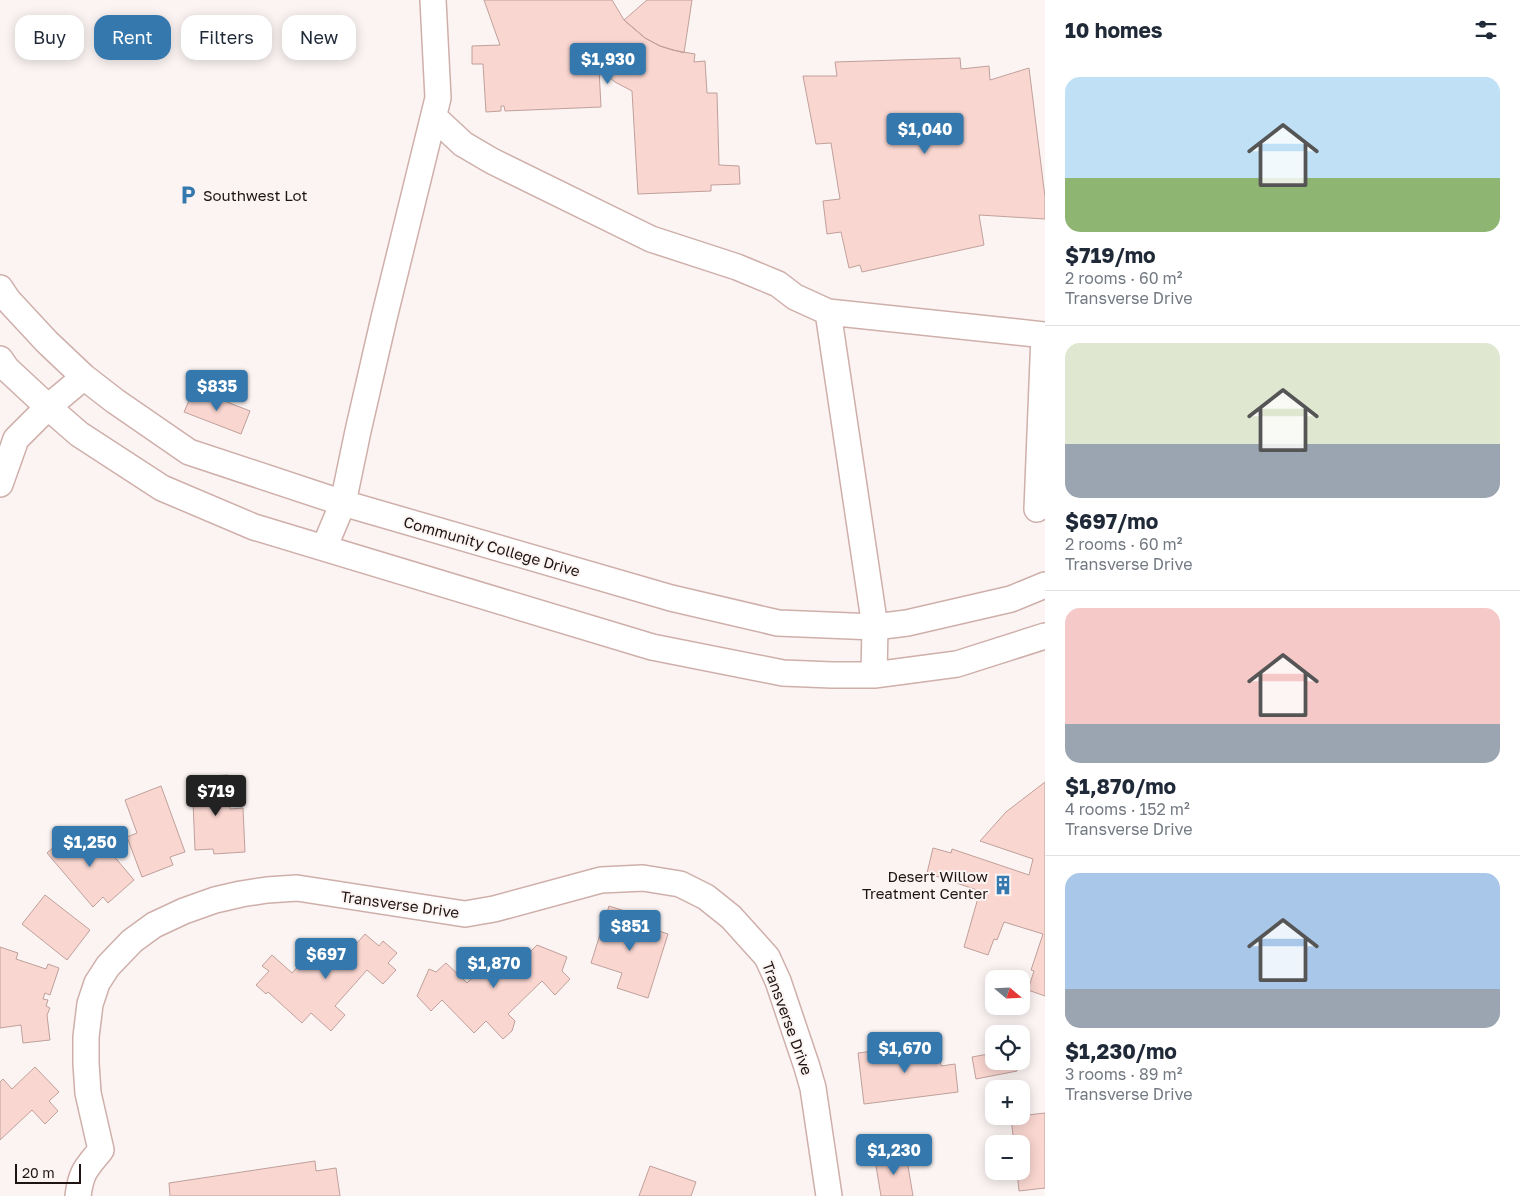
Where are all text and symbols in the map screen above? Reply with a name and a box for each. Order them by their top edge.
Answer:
chip: Buy [15,15,84,60]
chip: Rent [94,15,171,60]
chip: Filters [181,15,272,60]
chip: New [282,15,356,60]
icon: filters [1472,16,1500,44]
text: 10 homes [1065,17,1163,43]
pin: $1,930 [567,42,649,85]
text: $1,930 [581,49,635,69]
icon: home [1238,110,1328,200]
pin: $1,040 [884,112,966,155]
text: $1,040 [898,119,952,139]
parking icon: Southwest Lot [177,184,199,206]
place label: Southwest Lot [203,186,308,204]
text: $719/mo [1065,242,1156,268]
text: 2 rooms · 60 m² [1065,268,1183,288]
text: Transverse Drive [1065,288,1193,308]
pin: $835 [187,370,247,412]
icon: home [1238,375,1328,465]
text: $835 [197,376,237,396]
text: $697/mo [1065,508,1158,534]
street label: Community College Drive [402,512,583,580]
text: 2 rooms · 60 m² [1065,534,1183,554]
text: Transverse Drive [1065,554,1193,574]
icon: home [1238,640,1328,730]
text: $1,870/mo [1065,773,1176,799]
pin: $719 [186,774,246,817]
text: $719 [197,781,235,801]
text: 4 rooms · 152 m² [1065,799,1190,819]
text: Transverse Drive [1065,819,1193,839]
pin: $1,250 [49,826,131,868]
text: $1,250 [63,832,117,852]
place label: Desert Willow Treatment Center [862,867,988,902]
building icon: Desert Willow Treatment Center [992,874,1014,896]
street label: Transverse Drive [340,887,461,921]
icon: home [1238,905,1328,995]
pin: $851 [600,910,660,952]
text: $851 [611,916,649,936]
pin: $697 [296,938,356,980]
text: $697 [306,944,346,964]
pin: $1,870 [453,946,535,989]
text: $1,870 [467,953,521,973]
street label: Transverse Drive [759,959,817,1078]
north arrow [985,970,1030,1015]
map controls [985,970,1030,1180]
button: locate [985,1025,1030,1070]
pin: $1,670 [864,1032,946,1074]
text: $1,670 [878,1038,932,1058]
text: $1,230/mo [1065,1038,1177,1064]
text: 3 rooms · 89 m² [1065,1064,1182,1084]
button: + [985,1080,1030,1125]
text: Transverse Drive [1065,1084,1193,1104]
pin: $1,230 [853,1134,935,1176]
button: − [985,1135,1030,1180]
text: $1,230 [867,1140,921,1160]
scale bar [15,1161,81,1184]
text: 20 m [22,1164,55,1181]

